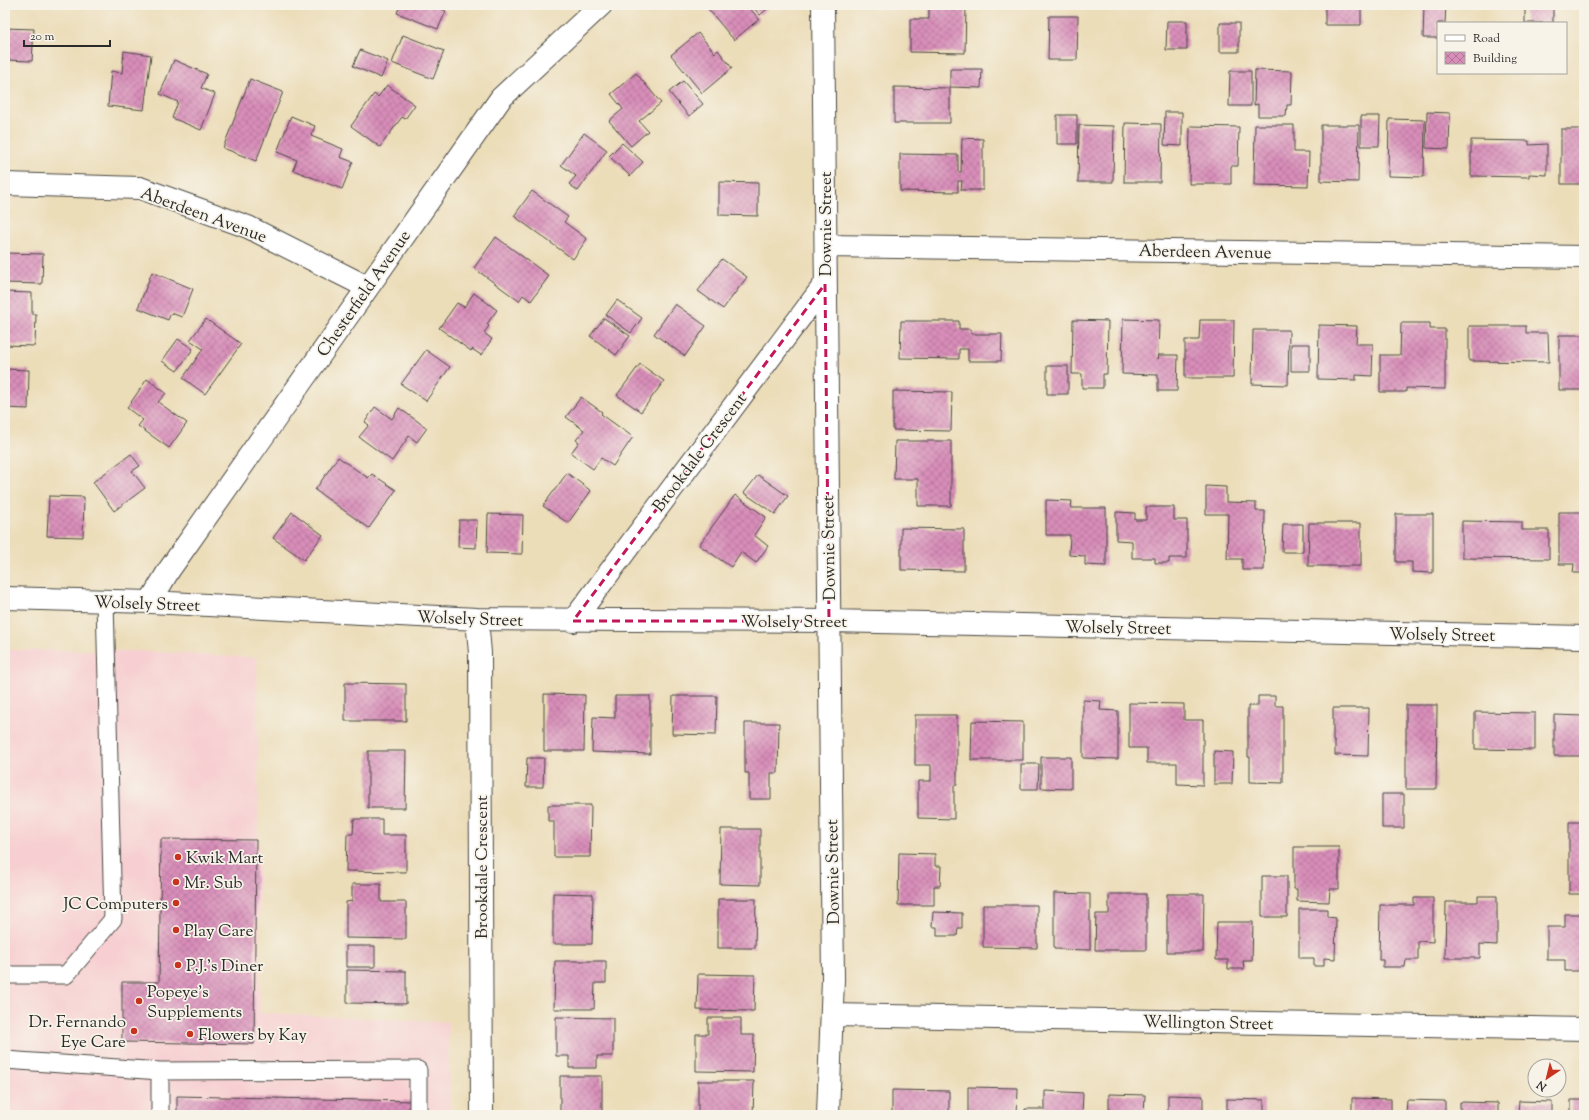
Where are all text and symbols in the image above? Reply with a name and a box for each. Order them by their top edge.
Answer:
scale bar [24,22,110,48]
legend [1437,22,1567,74]
text: 20 m [30,28,55,46]
text: Road [1473,30,1500,48]
text: Building [1473,50,1517,68]
street label: Downie Street [815,171,839,277]
street label: Aberdeen Avenue [137,182,270,250]
street label: Chesterfield Avenue [312,226,417,362]
street label: Aberdeen Avenue [1138,240,1272,266]
street label: Brookdale Crescent [648,388,754,518]
street label: Downie Street [817,495,843,601]
street label: Wolsely Street [93,591,201,619]
street label: Wolsely Street [416,606,524,634]
street label: Wolsely Street [741,611,847,635]
street label: Wolsely Street [1065,616,1171,642]
street label: Wolsely Street [1389,623,1495,649]
street label: Brookdale Crescent [471,795,495,939]
street label: Downie Street [821,819,847,925]
place label: Kwik Mart [186,847,263,871]
marker: Kwik Mart [173,852,183,862]
place label: Mr. Sub [184,872,243,896]
marker: Mr. Sub [171,877,181,887]
place label: JC Computers [62,893,168,917]
marker: JC Computers [171,898,181,908]
place label: Play Care [184,920,253,944]
marker: Play Care [171,925,181,935]
place label: P.J.'s Diner [186,955,264,979]
marker: P.J.'s Diner [173,960,183,970]
place label: Popeye's Supplements [147,981,243,1025]
marker: Popeye's Supplements [134,996,144,1006]
place label: Dr. Fernando Eye Care [28,1011,126,1055]
street label: Wellington Street [1143,1011,1273,1037]
place label: Flowers by Kay [198,1024,307,1048]
marker: Dr. Fernando Eye Care [129,1026,139,1036]
marker: Flowers by Kay [185,1029,195,1039]
north arrow [1527,1058,1567,1098]
text: N [1533,1076,1551,1095]

